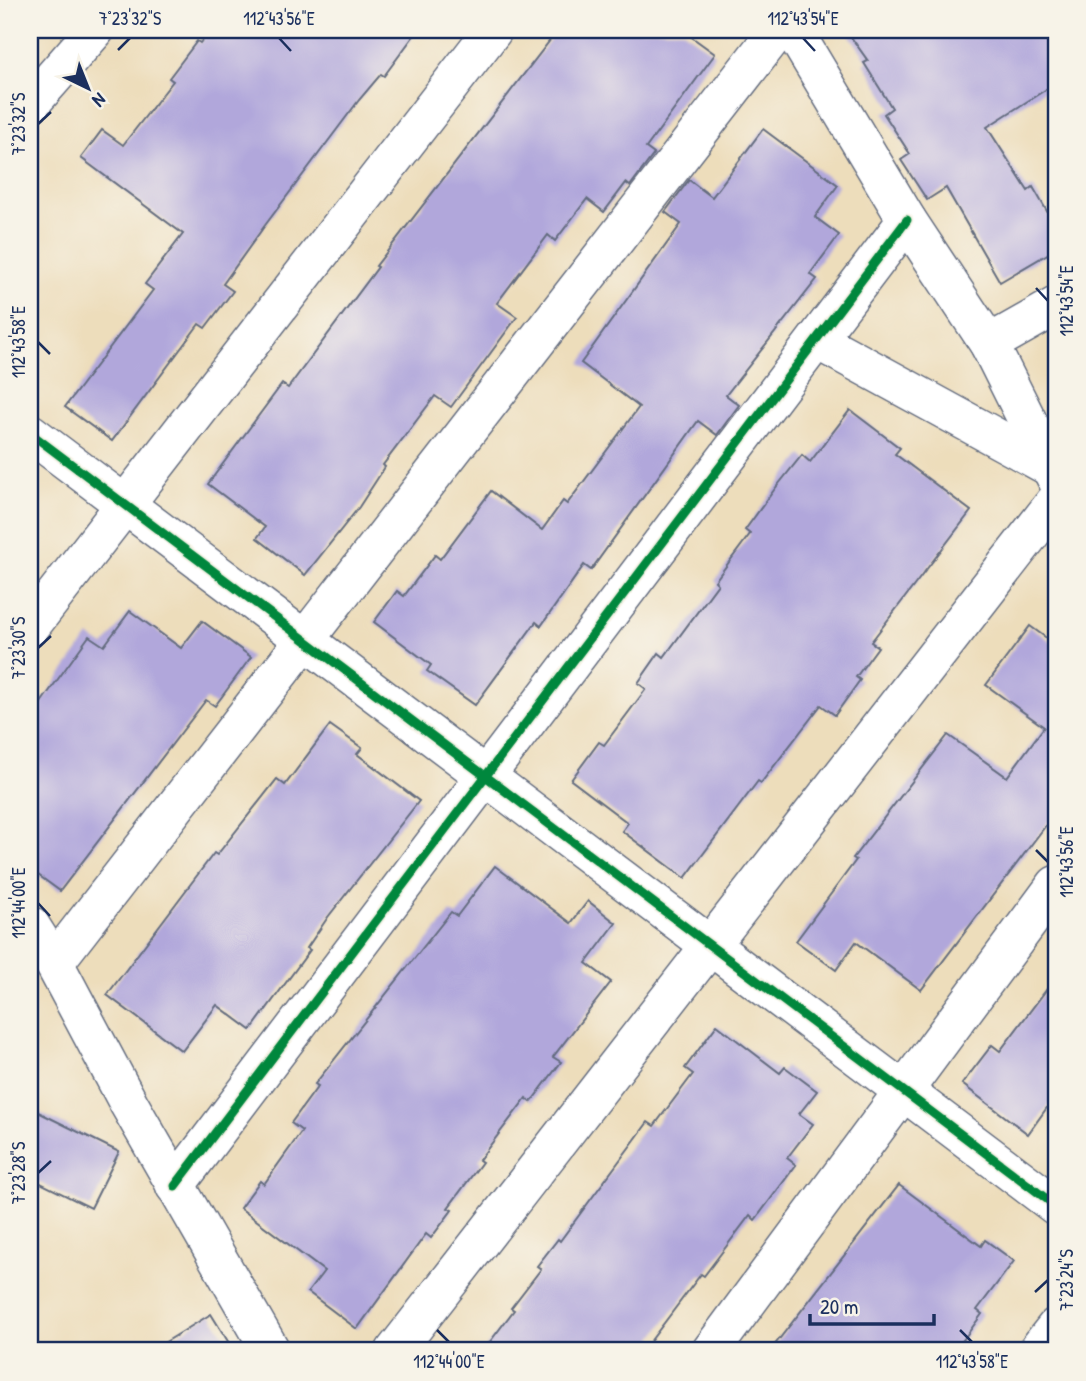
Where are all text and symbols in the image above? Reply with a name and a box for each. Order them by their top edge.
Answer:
text: 7°23'32"S [99,6,161,31]
text: 112°43'56"E [243,6,315,31]
text: 112°43'54"E [767,6,839,31]
north arrow [52,52,122,122]
text: N [87,87,112,113]
text: 7°23'32"S [6,93,31,155]
text: 112°43'54"E [1054,265,1079,337]
text: 112°43'58"E [6,306,31,378]
text: 7°23'30"S [6,617,31,679]
text: 112°43'56"E [1054,826,1079,898]
text: 112°44'00"E [6,867,31,939]
text: 7°23'28"S [6,1142,31,1204]
text: 7°23'24"S [1054,1249,1079,1311]
scale bar [810,1283,934,1327]
text: 20 m [820,1292,858,1321]
text: 112°44'00"E [413,1349,485,1374]
text: 112°43'58"E [936,1349,1008,1374]

